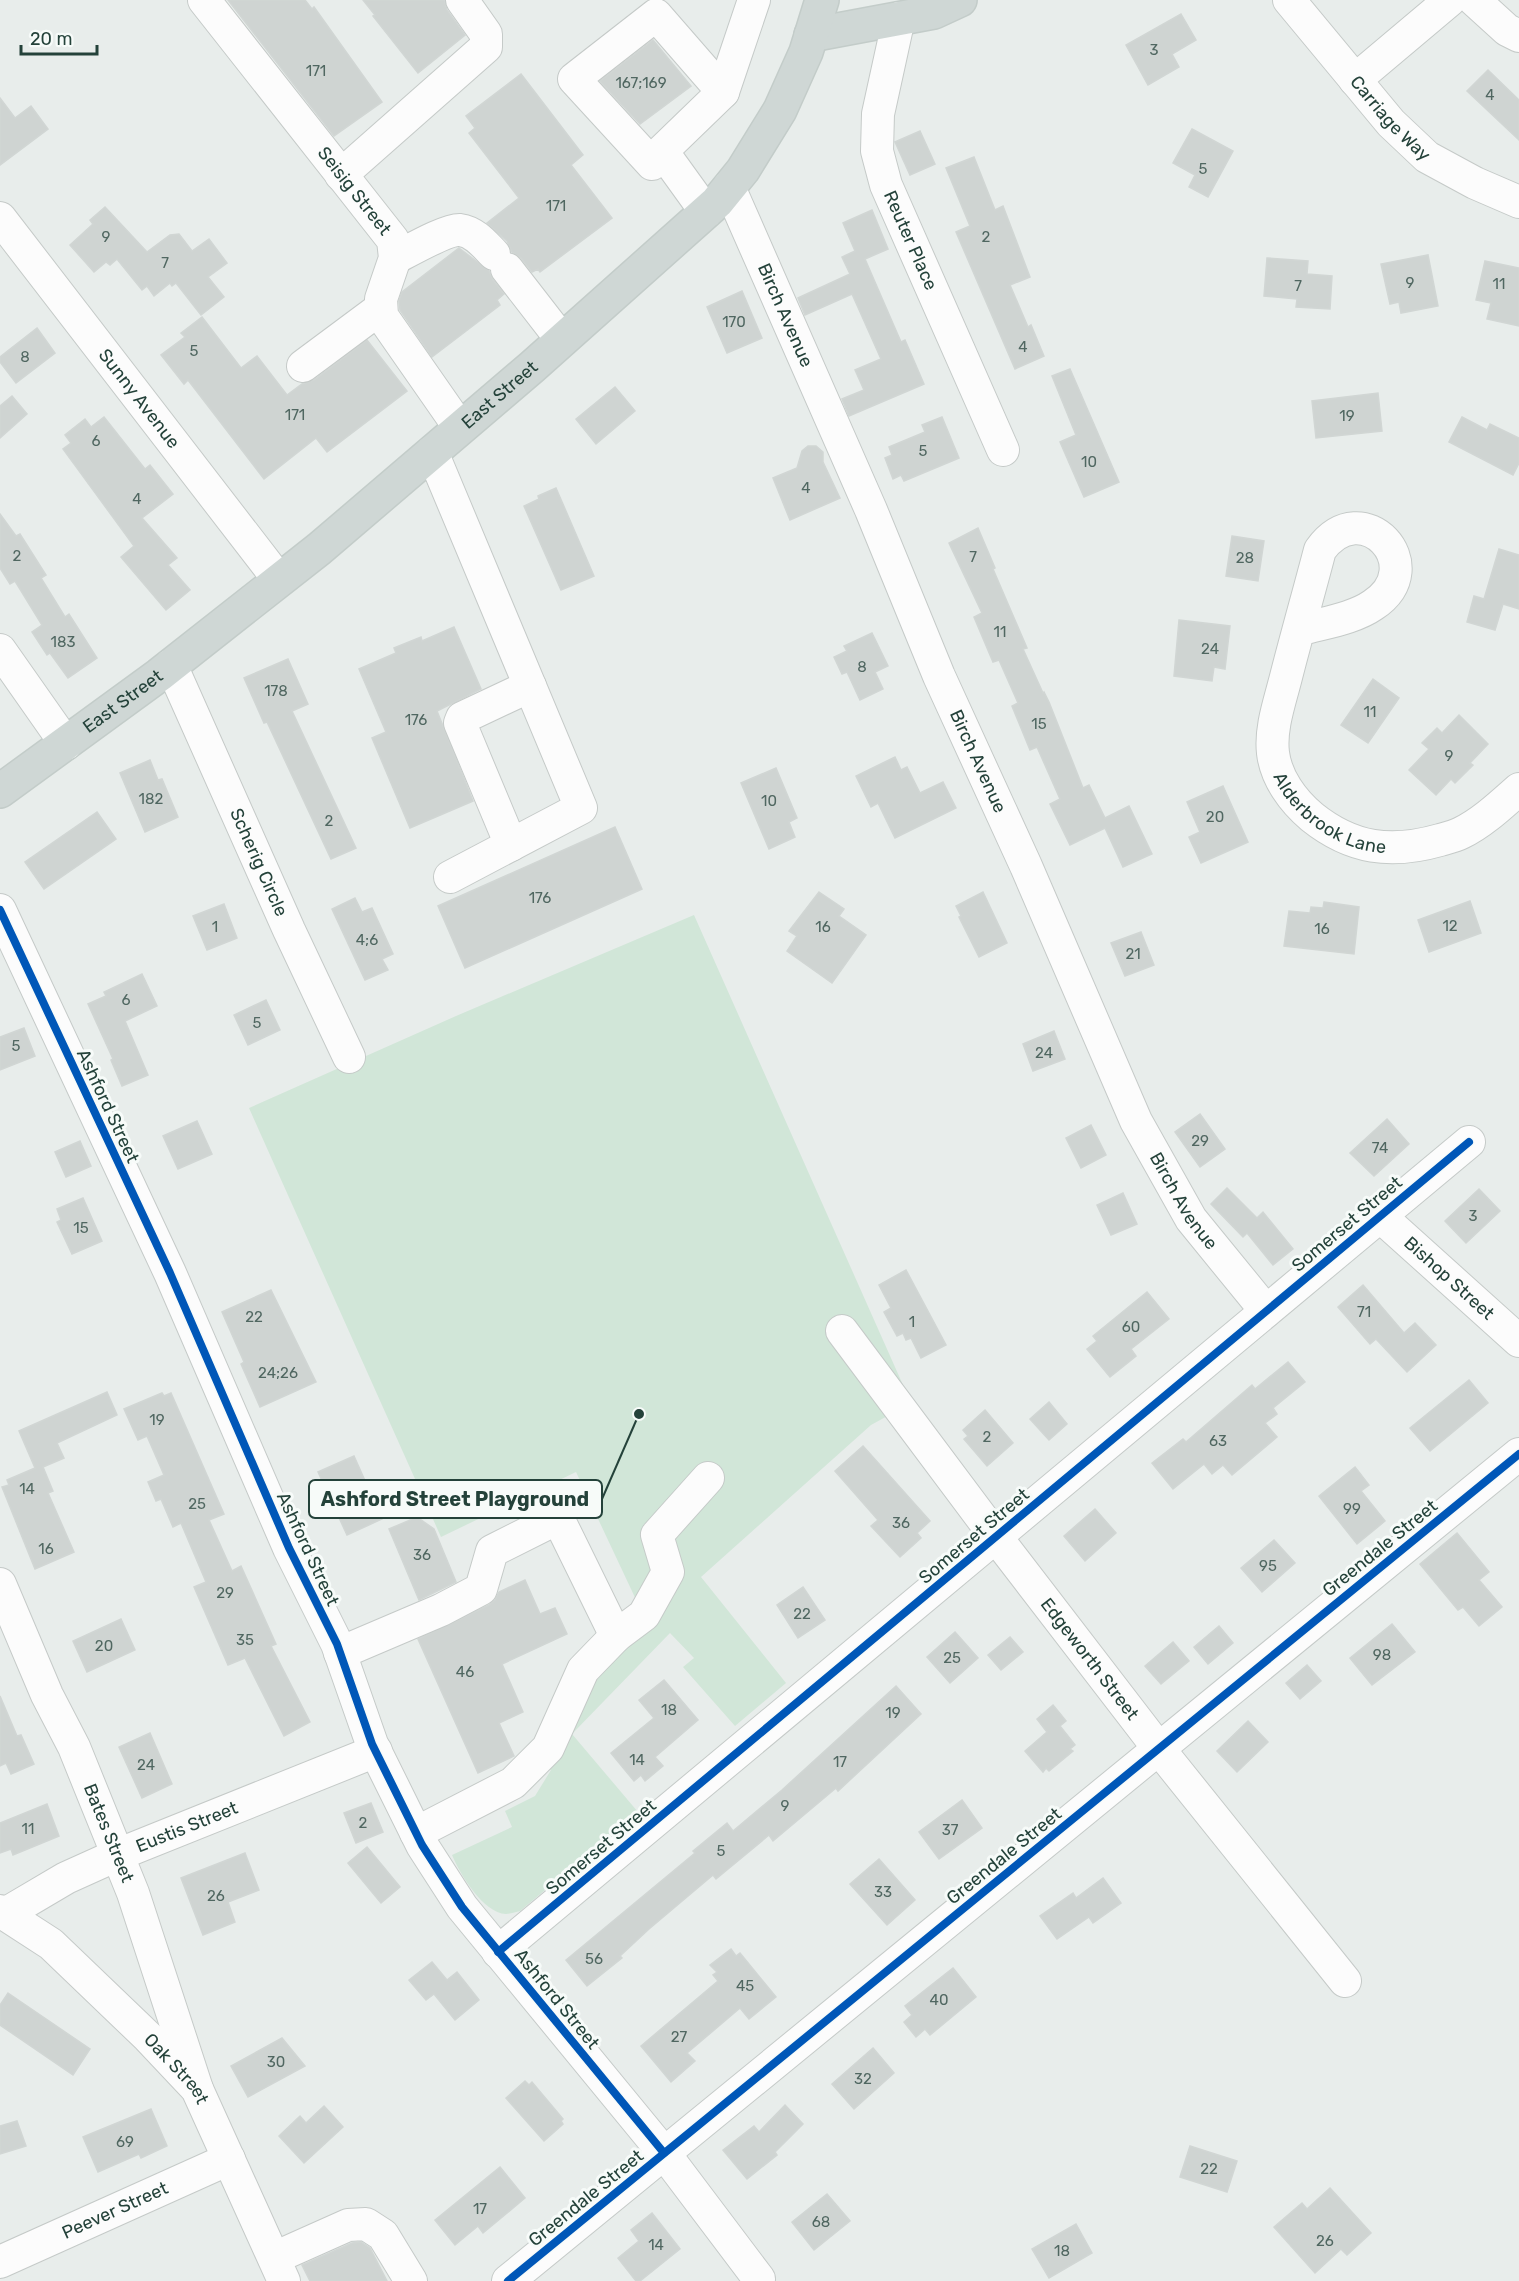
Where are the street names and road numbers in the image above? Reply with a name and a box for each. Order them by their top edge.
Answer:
street label: Carriage Way [1345,71,1435,166]
street label: Seisig Street [313,142,396,240]
street label: Reuter Place [879,187,942,294]
street label: Birch Avenue [753,260,818,370]
street label: Sunny Avenue [94,344,185,453]
street label: East Street [457,356,542,433]
street label: East Street [79,665,167,738]
street label: Birch Avenue [945,706,1011,816]
street label: Alderbrook Lane [1269,769,1387,858]
street label: Scherig Circle [225,805,293,920]
street label: Ashford Street [72,1046,144,1166]
street label: Birch Avenue [1145,1148,1222,1254]
street label: Somerset Street [1287,1171,1407,1277]
street label: Bishop Street [1399,1232,1499,1325]
street label: Somerset Street [914,1483,1034,1589]
street label: Ashford Street [272,1489,344,1609]
street label: Greendale Street [1318,1495,1442,1601]
street label: Edgeworth Street [1036,1594,1144,1724]
street label: Bates Street [79,1780,139,1886]
street label: Somerset Street [541,1794,661,1900]
street label: Eustis Street [133,1797,241,1857]
street label: Greendale Street [942,1803,1066,1909]
street label: Ashford Street [510,1944,604,2054]
street label: Oak Street [139,2029,213,2107]
street label: Greendale Street [524,2145,648,2251]
street label: Peever Street [58,2177,171,2244]

